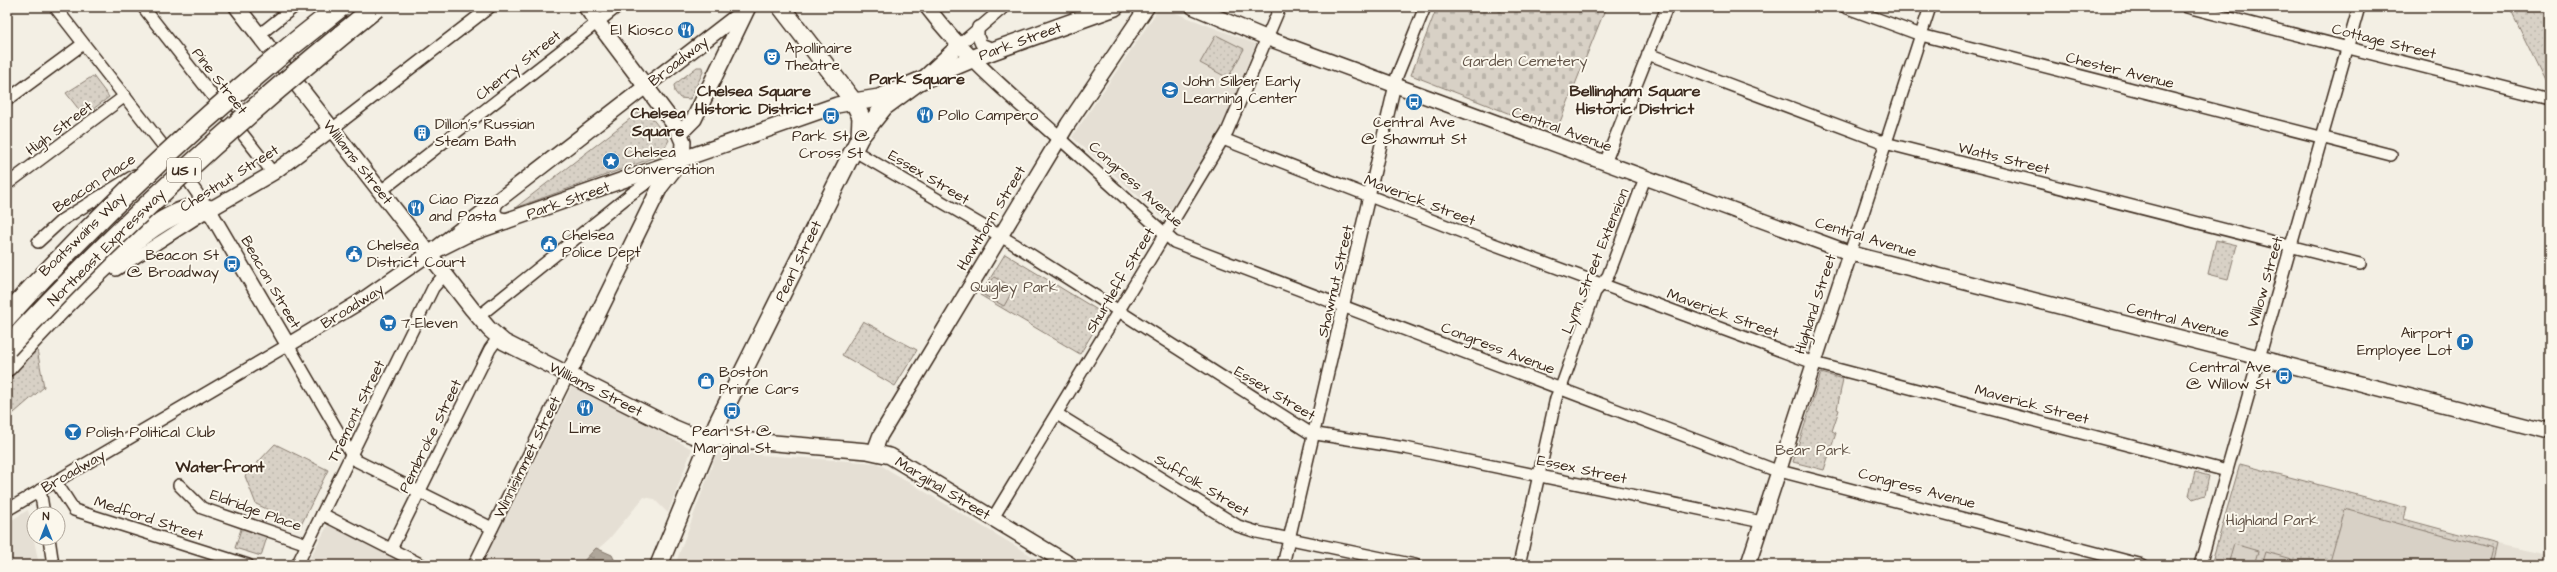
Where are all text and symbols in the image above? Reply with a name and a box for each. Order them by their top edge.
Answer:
street label: Park Street [976,17,1065,66]
street label: Cottage Street [2329,18,2438,66]
place label: El Kiosco [611,20,674,41]
restaurant icon: El Kiosco [676,20,696,40]
street label: Cherry Street [471,25,566,106]
street label: Broadway [644,31,713,92]
place label: Apollinaire Theatre [785,38,852,76]
street label: Pine Street [187,43,252,119]
theatre icon: Apollinaire Theatre [762,47,782,67]
street label: Chester Avenue [2064,47,2176,94]
park label: Garden Cemetery [1463,51,1587,73]
district label: Park Square [869,68,965,90]
place label: John Silber Early Learning Center [1183,71,1301,110]
district label: Chelsea Square Historic District [695,80,814,120]
school or university icon: John Silber Early Learning Center [1160,80,1180,100]
district label: Bellingham Square Historic District [1570,80,1701,120]
bus stop icon: Central Ave @ Shawmut St [1404,92,1424,112]
street label: High Street [22,96,98,161]
district label: Chelsea Square [630,102,686,142]
street label: Central Avenue [1509,102,1615,157]
restaurant icon: Pollo Campero [915,105,935,125]
place label: Pollo Campero [938,105,1039,126]
bus stop icon: Park St @ Cross St [821,106,841,126]
place label: Central Ave @ Shawmut St [1361,112,1467,150]
place label: Dillon's Russian Steam Bath [435,114,535,152]
street label: Williams Street [318,115,397,209]
building icon: Dillon's Russian Steam Bath [412,123,432,143]
place label: Park St @ Cross St [792,126,870,164]
street label: Congress Avenue [1083,136,1187,233]
street label: Watts Street [1956,137,2052,180]
street label: Chestnut Street [176,140,283,217]
place label: Chelsea Conversation [624,142,715,180]
street label: Essex Street [884,145,973,210]
street label: Beacon Place [49,149,140,218]
place icon: Chelsea Conversation [601,151,621,171]
road number: US 1 [167,158,201,182]
street label: Hawthorn Street [952,162,1031,275]
street label: Maverick Street [1361,170,1478,231]
street label: Park Street [524,176,613,225]
street label: Northeast Expressway [43,184,171,312]
street label: Lynn Street Extension [1557,185,1635,337]
street label: Boatswains Way [34,187,131,282]
place label: Ciao Pizza and Pasta [429,189,499,227]
restaurant icon: Ciao Pizza and Pasta [406,198,426,218]
street label: Central Avenue [1812,212,1919,263]
street label: Pearl Street [770,217,827,305]
street label: Shawmut Street [1312,223,1359,339]
street label: Shurtleff Street [1081,224,1160,337]
place label: Chelsea Police Dept [562,225,641,263]
street label: Beacon Street [235,232,306,333]
public building icon: Chelsea Police Dept [539,234,559,254]
street label: Willow Street [2242,234,2289,330]
place label: Chelsea District Court [367,235,466,273]
public building icon: Chelsea District Court [344,244,364,264]
place label: Beacon St @ Broadway [127,245,219,284]
street label: Highland Street [1789,251,1842,357]
bus stop icon: Beacon St @ Broadway [222,254,242,274]
park label: Quigley Park [970,277,1058,299]
street label: Broadway [317,279,388,335]
street label: Maverick Street [1664,284,1782,343]
street label: Central Avenue [2124,298,2232,343]
supermarket icon: 7-Eleven [378,313,398,333]
place label: 7-Eleven [401,313,458,334]
street label: Congress Avenue [1437,317,1558,381]
place label: Airport Employee Lot [2357,323,2452,362]
parking icon: Airport Employee Lot [2455,332,2475,352]
street label: Tremont Street [323,356,390,466]
street label: Williams Street [545,357,646,422]
place label: Central Ave @ Willow St [2186,357,2271,395]
street label: Essex Street [1230,361,1319,426]
place label: Boston Prime Cars [719,362,799,400]
bus stop icon: Central Ave @ Willow St [2274,366,2294,386]
shop icon: Boston Prime Cars [696,371,716,391]
street label: Pembroke Street [394,376,467,497]
street label: Maverick Street [1972,379,2091,430]
street label: Winnisimmet Street [489,393,566,522]
restaurant icon: Lime [575,398,595,418]
bus stop icon: Pearl St @ Marginal St [722,401,742,421]
place label: Lime [569,418,601,439]
place label: Pearl St @ Marginal St [692,421,772,460]
bar icon: Polish Political Club [63,422,83,442]
place label: Polish Political Club [86,422,216,443]
park label: Bear Park [1775,440,1851,461]
street label: Broadway [37,445,110,499]
street label: Suffolk Street [1150,449,1253,522]
street label: Essex Street [1535,450,1629,489]
street label: Marginal Street [890,452,994,526]
district label: Waterfront [175,456,265,478]
street label: Congress Avenue [1856,463,1978,515]
street label: Eldridge Place [207,484,305,538]
street label: Medford Street [91,491,206,546]
north arrow [26,506,66,546]
text: N [43,509,50,524]
park label: Highland Park [2226,510,2318,532]

